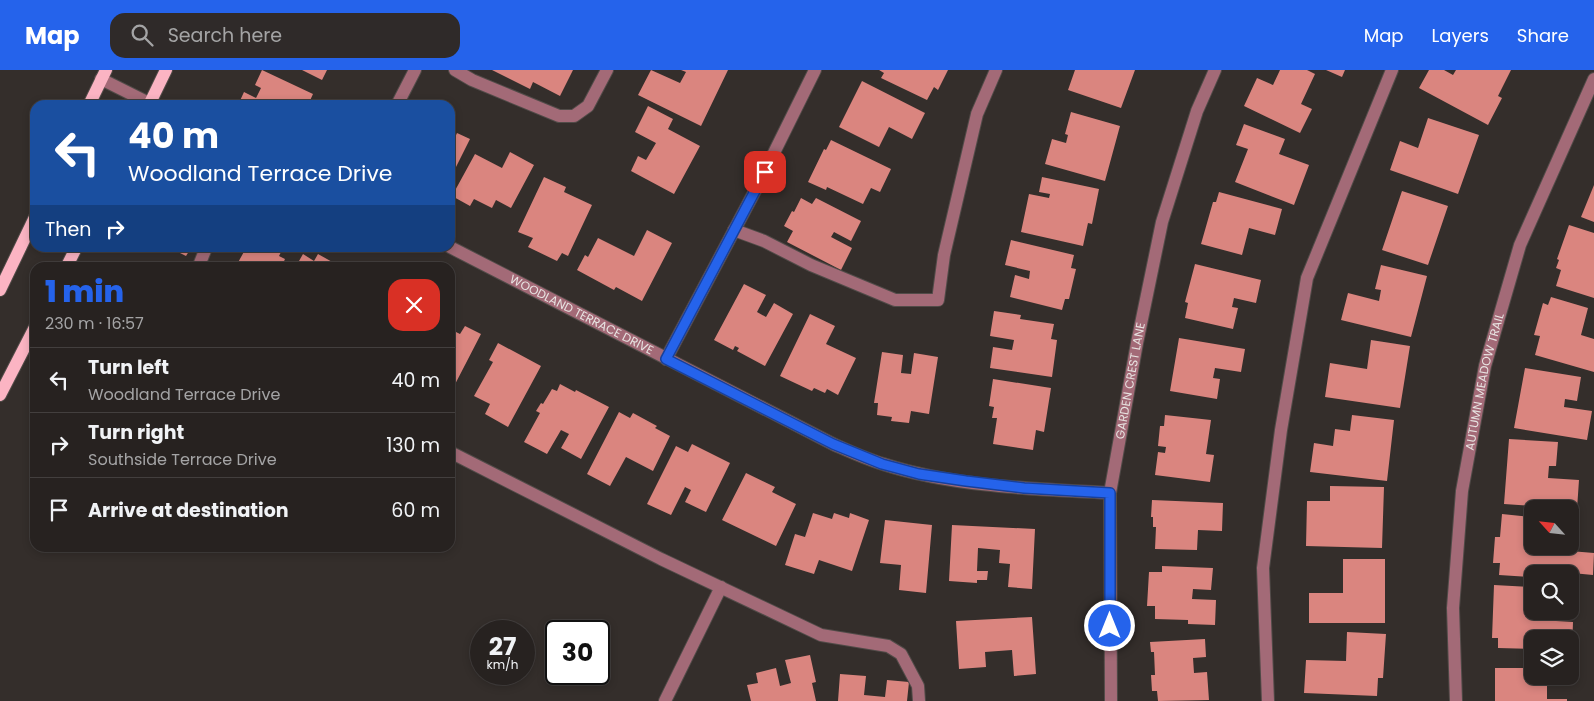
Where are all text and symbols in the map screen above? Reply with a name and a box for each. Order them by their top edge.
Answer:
search box [110,13,460,58]
text: Map [25,19,80,52]
icon: search [128,21,156,49]
text: Search here [168,22,282,49]
text: Map [1364,23,1404,48]
text: Layers [1432,23,1489,48]
text: Share [1517,23,1569,48]
text: 40 m [128,111,219,160]
icon: left [45,120,110,185]
pin [744,151,786,193]
text: Woodland Terrace Drive [128,158,392,189]
icon: arrive [751,158,779,186]
icon: right [101,215,129,243]
text: Then [45,216,91,243]
text: 1 min [45,270,124,313]
street label: WOODLAND TERRACE DRIVE [507,270,657,358]
button: close [388,279,440,331]
street label: AUTUMN MEADOW TRAIL [1461,311,1508,452]
text: 230 m · 16:57 [45,312,144,335]
street label: GARDEN CREST LANE [1111,321,1149,440]
text: Turn left [88,354,169,381]
icon: left [45,366,73,394]
text: 40 m [391,367,440,394]
text: Woodland Terrace Drive [88,383,280,406]
text: Turn right [88,419,184,446]
icon: right [45,431,73,459]
text: 130 m [386,432,440,459]
text: Southside Terrace Drive [88,448,277,471]
icon: arrive [45,496,73,524]
text: Arrive at destination [88,497,289,524]
text: 60 m [391,497,440,524]
north arrow [1524,500,1579,555]
map controls [1524,500,1579,685]
button: search [1524,565,1579,620]
position arrow [1083,599,1135,651]
speed limit sign: 30 [545,620,610,685]
text: 27 [489,629,516,664]
button: layers [1524,630,1579,685]
text: km/h [487,656,518,673]

